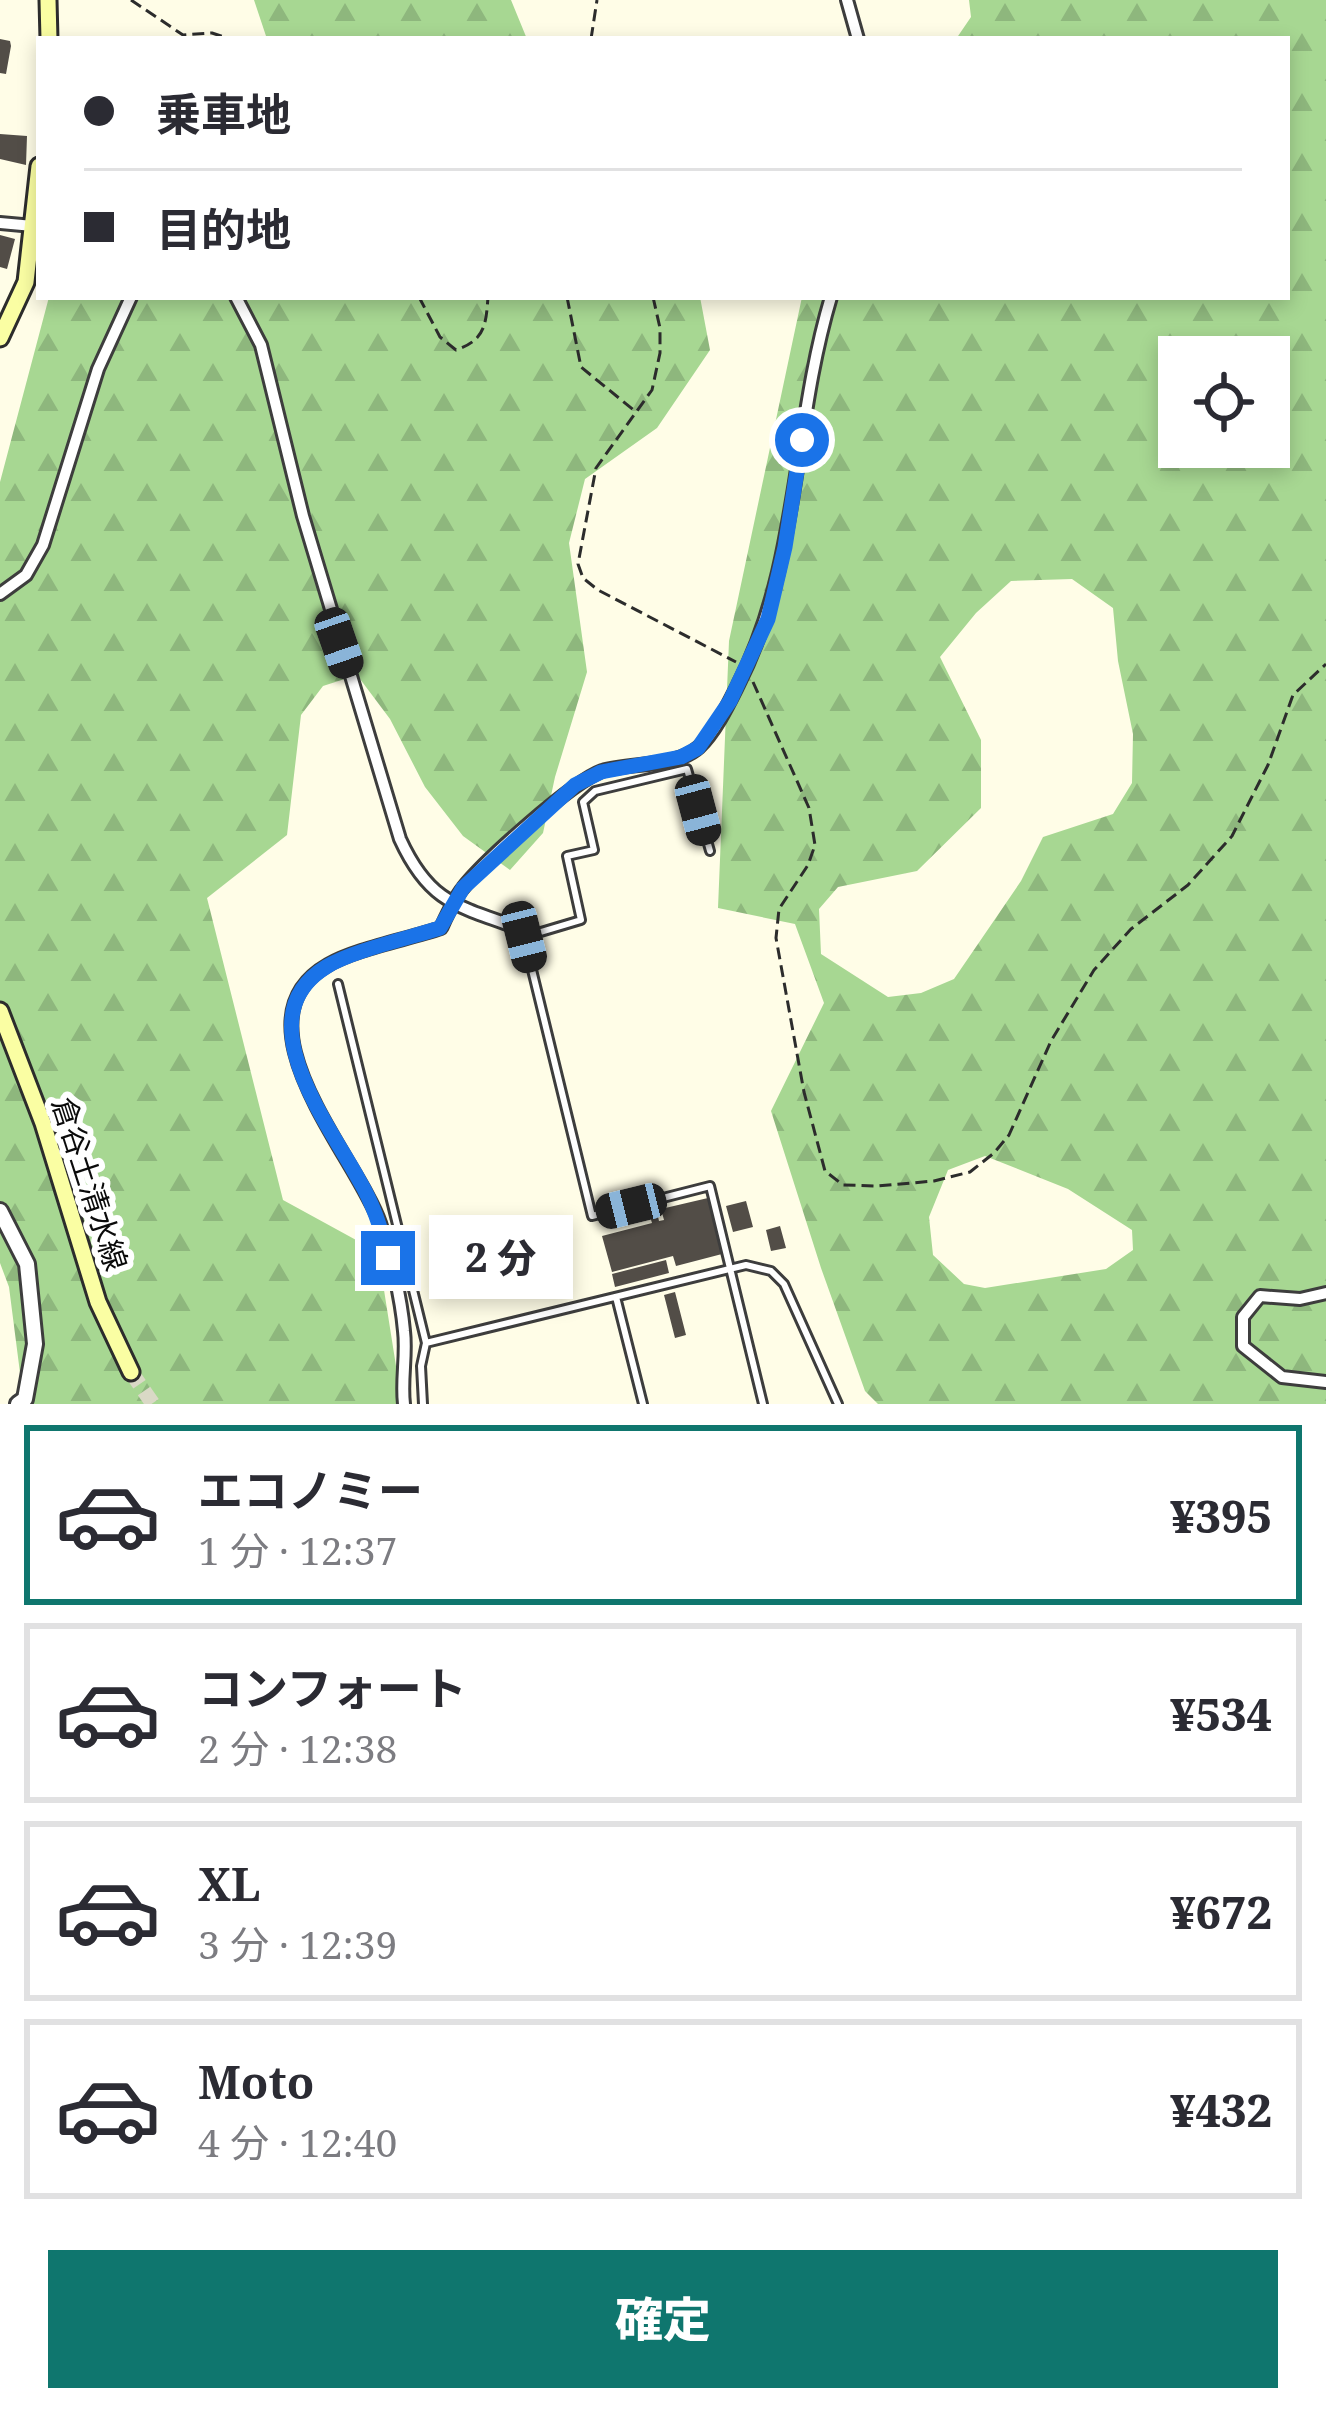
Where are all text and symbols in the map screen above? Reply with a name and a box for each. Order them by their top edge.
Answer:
text: 乗車地 [156,83,291,144]
text: 目的地 [156,198,291,259]
map controls [1158,336,1290,468]
button: locate [1158,336,1290,468]
route start [775,413,829,467]
car [310,603,368,683]
car [671,771,725,849]
car [498,898,550,976]
street label: 倉谷土清水線 [43,1092,138,1275]
car [592,1180,670,1232]
callout: 2 分 [430,1216,574,1300]
text: 2 分 [465,1230,537,1283]
route end [361,1231,415,1285]
text: エコノミー [198,1459,423,1520]
icon: car [54,1461,162,1569]
text: ¥395 [1170,1485,1272,1546]
text: 1 分 · 12:37 [198,1523,397,1576]
text: コンフォート [198,1657,467,1718]
icon: car [54,1659,162,1767]
text: ¥534 [1170,1683,1272,1744]
text: 2 分 · 12:38 [198,1721,397,1774]
text: XL [198,1853,260,1914]
icon: car [54,1857,162,1965]
text: ¥672 [1170,1881,1272,1942]
text: 3 分 · 12:39 [198,1917,397,1970]
text: Moto [198,2051,314,2112]
icon: car [54,2055,162,2163]
text: ¥432 [1170,2079,1272,2140]
text: 4 分 · 12:40 [198,2115,397,2168]
button: 確定 [48,2250,1278,2388]

